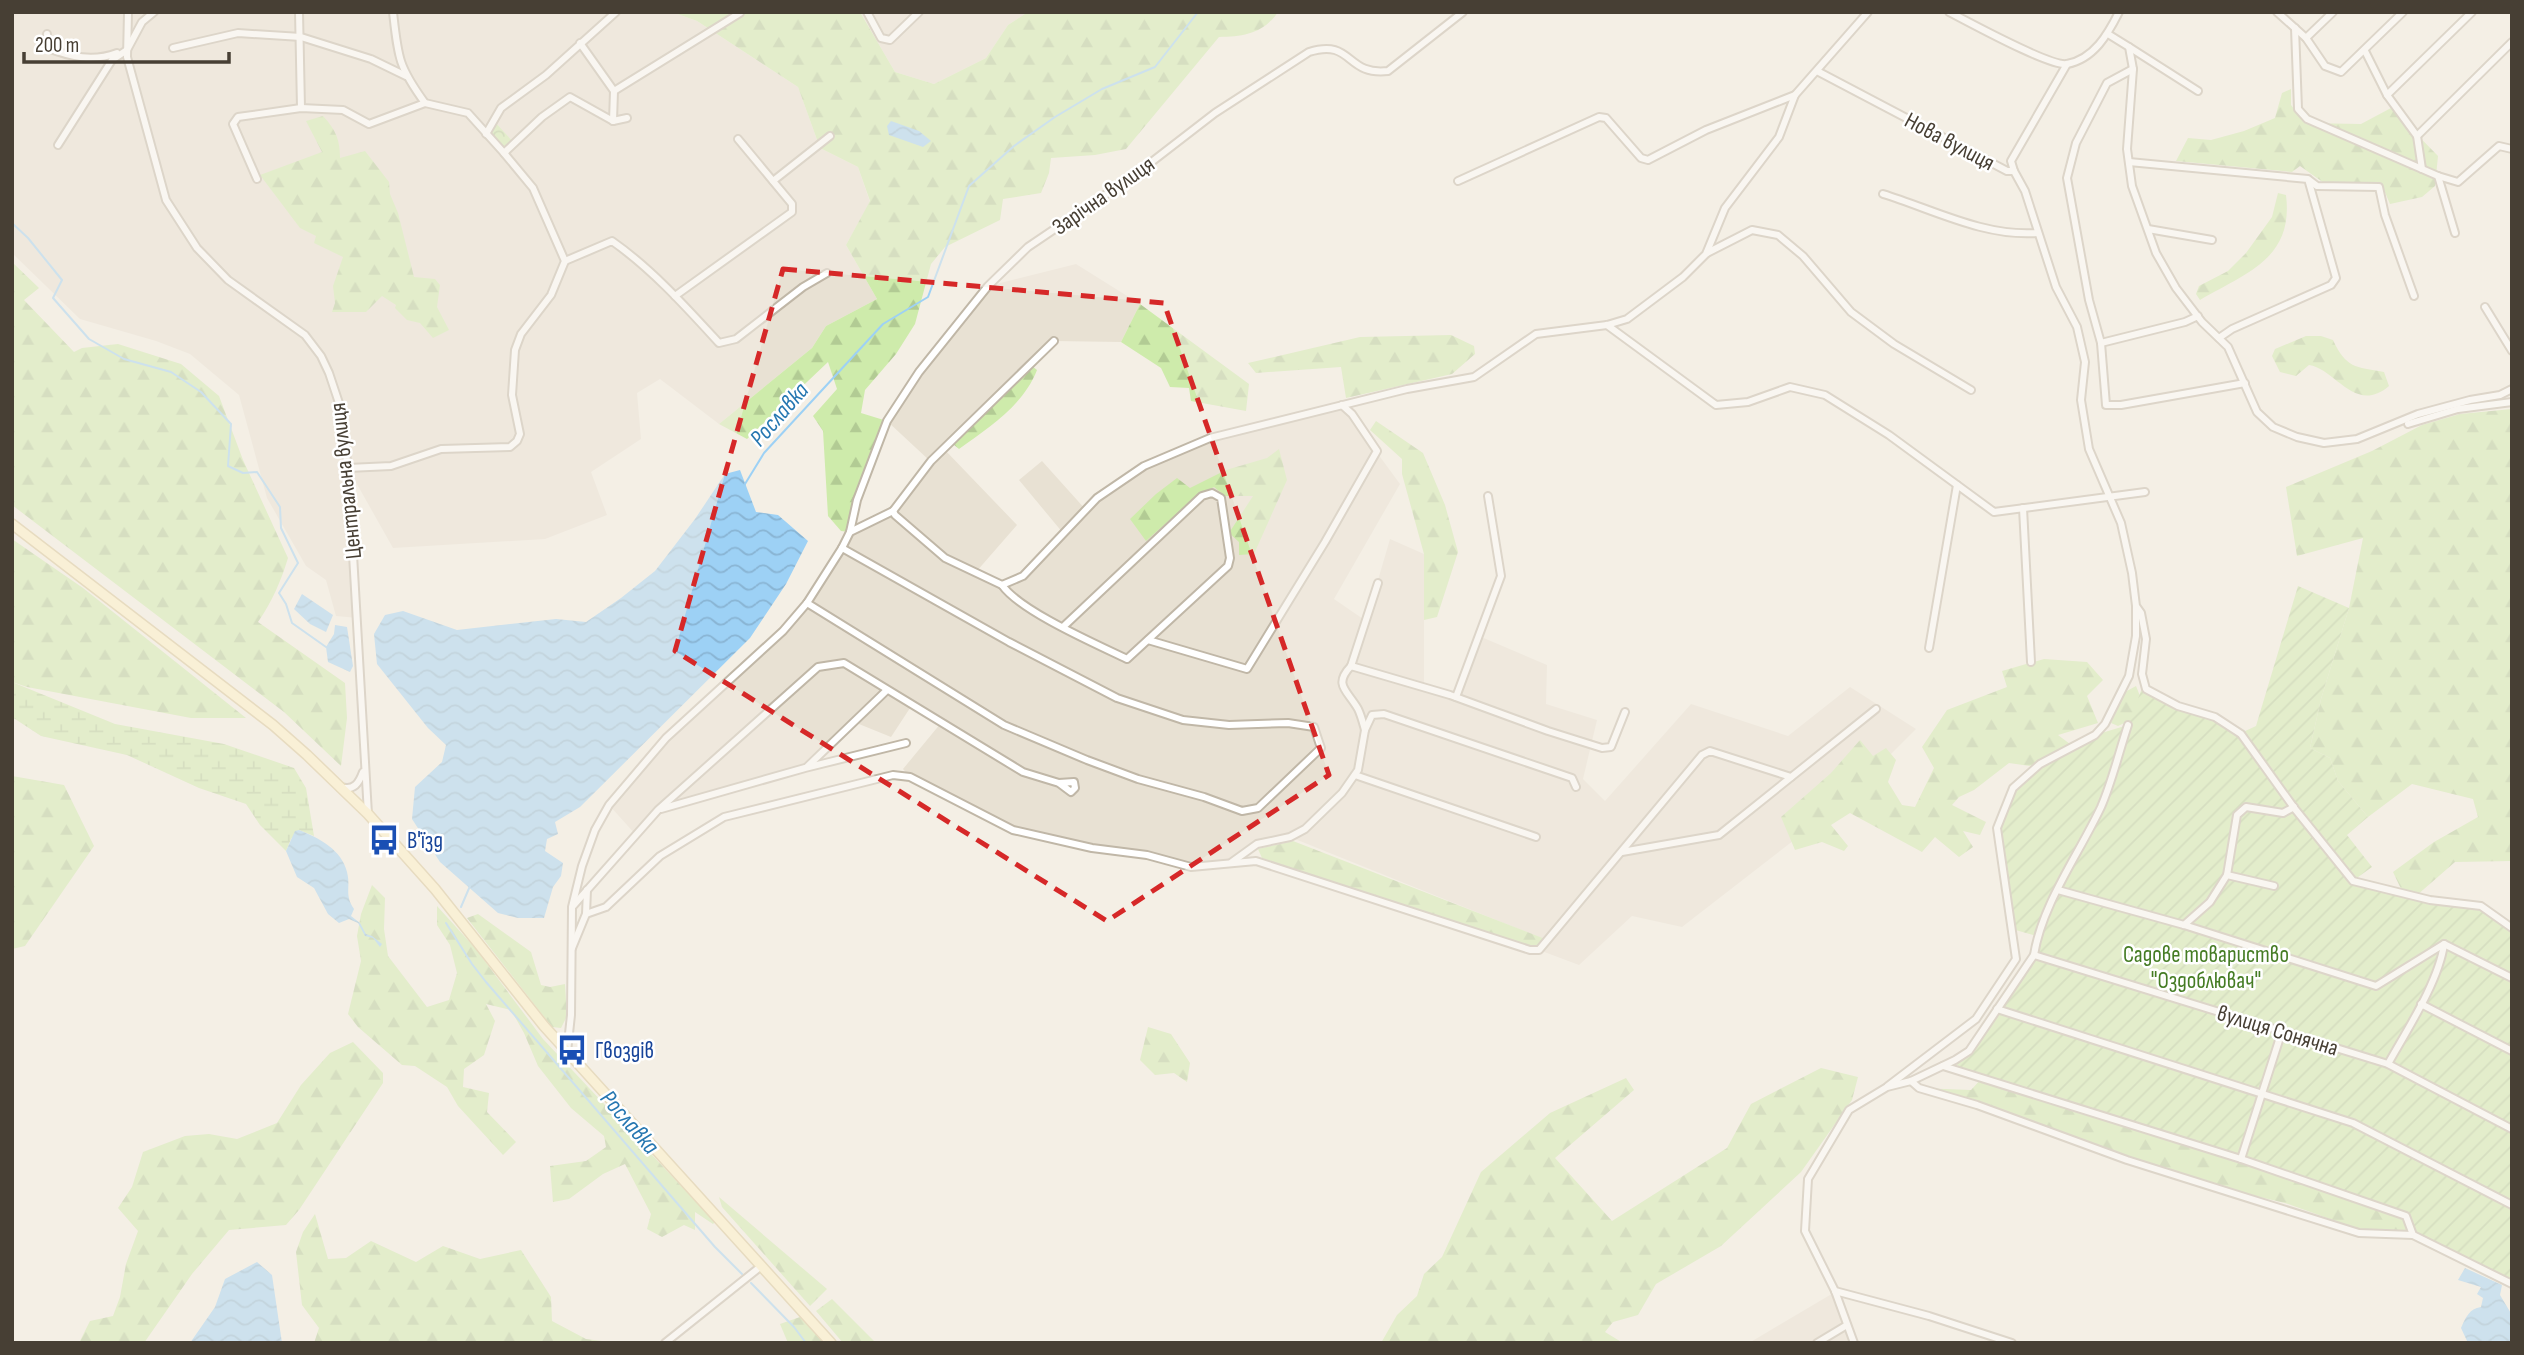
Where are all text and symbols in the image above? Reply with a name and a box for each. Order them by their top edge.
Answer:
scale bar [24,21,229,65]
text: 200 m [35,33,79,58]
street label: Нова вулиця [1900,107,1999,177]
street label: Зарічна вулиця [1047,150,1160,241]
water label: Рославка [744,376,815,452]
street label: Центральна вулиця [324,401,368,561]
bus stop icon: В'їзд [367,823,401,857]
place label: В'їзд [407,827,443,855]
park label: Садове товариство "Оздоблювач" [2123,941,2289,995]
street label: вулиця Сонячна [2214,999,2342,1063]
bus stop icon: Гвоздів [555,1033,589,1067]
place label: Гвоздів [595,1037,654,1065]
water label: Рославка [594,1084,665,1160]

